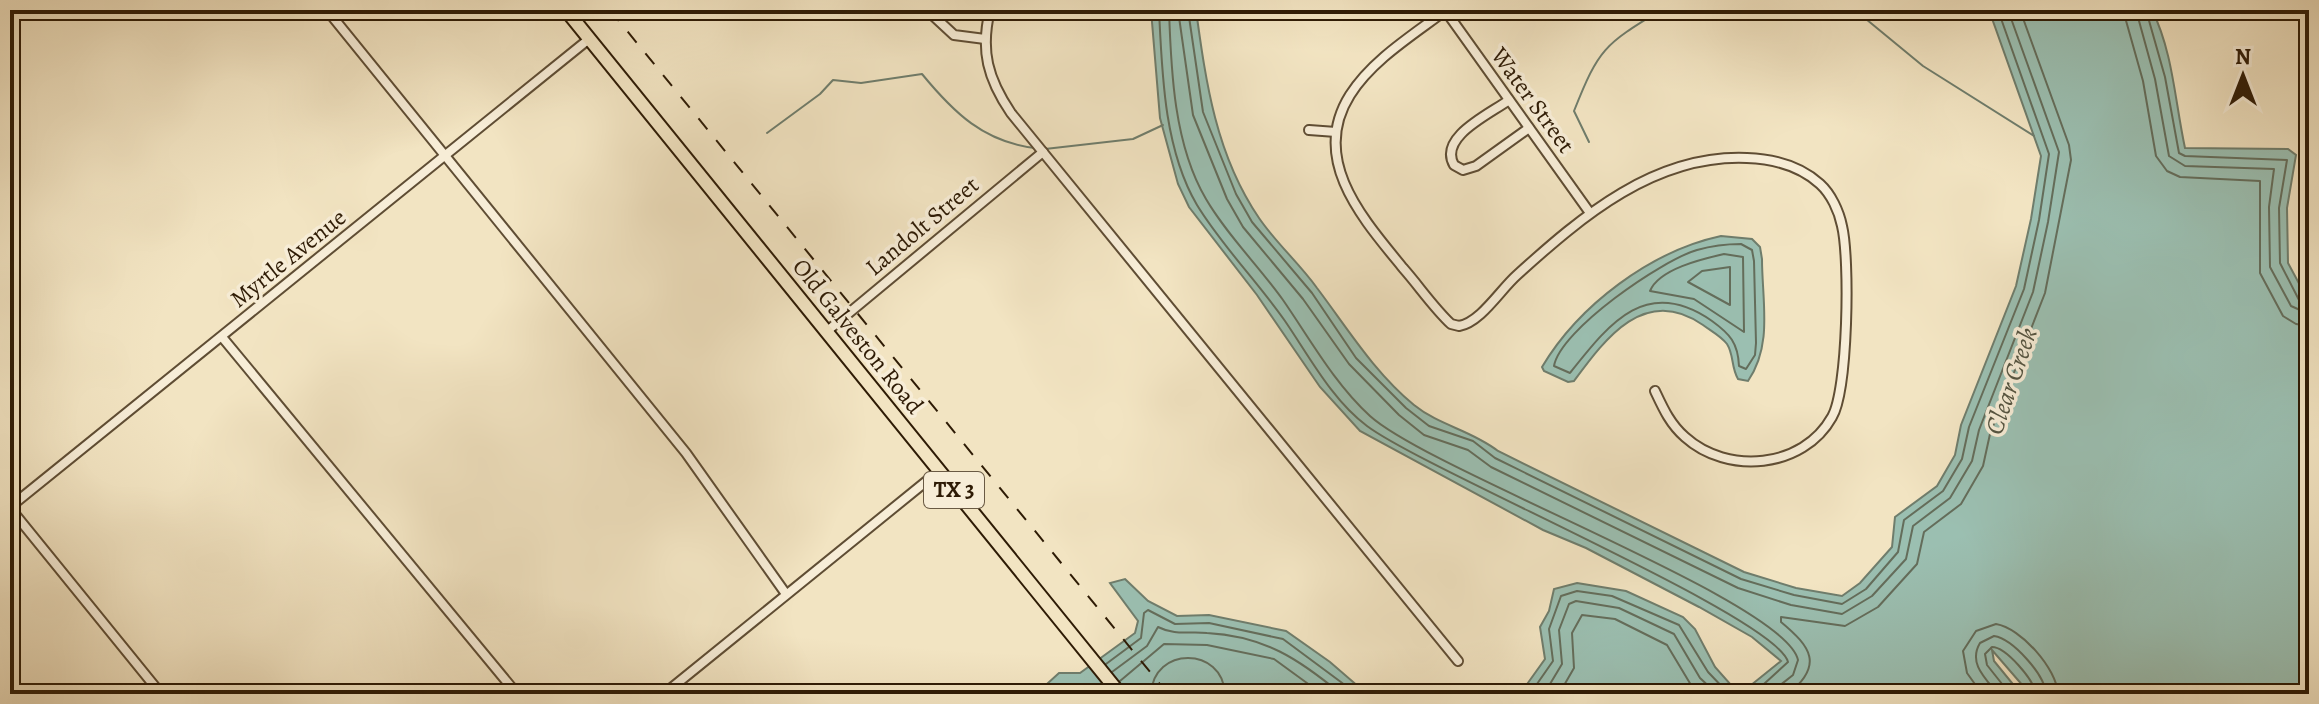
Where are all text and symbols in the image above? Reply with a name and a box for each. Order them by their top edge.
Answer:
north arrow [2203,36,2283,116]
street label: Water Street [1483,40,1582,159]
text: N [2235,42,2251,72]
street label: Landolt Street [859,169,986,283]
street label: Myrtle Avenue [223,201,353,315]
street label: Old Galveston Road [785,252,931,421]
water label: Clear Creek [1976,323,2046,439]
road number: TX 3 [924,472,984,508]

